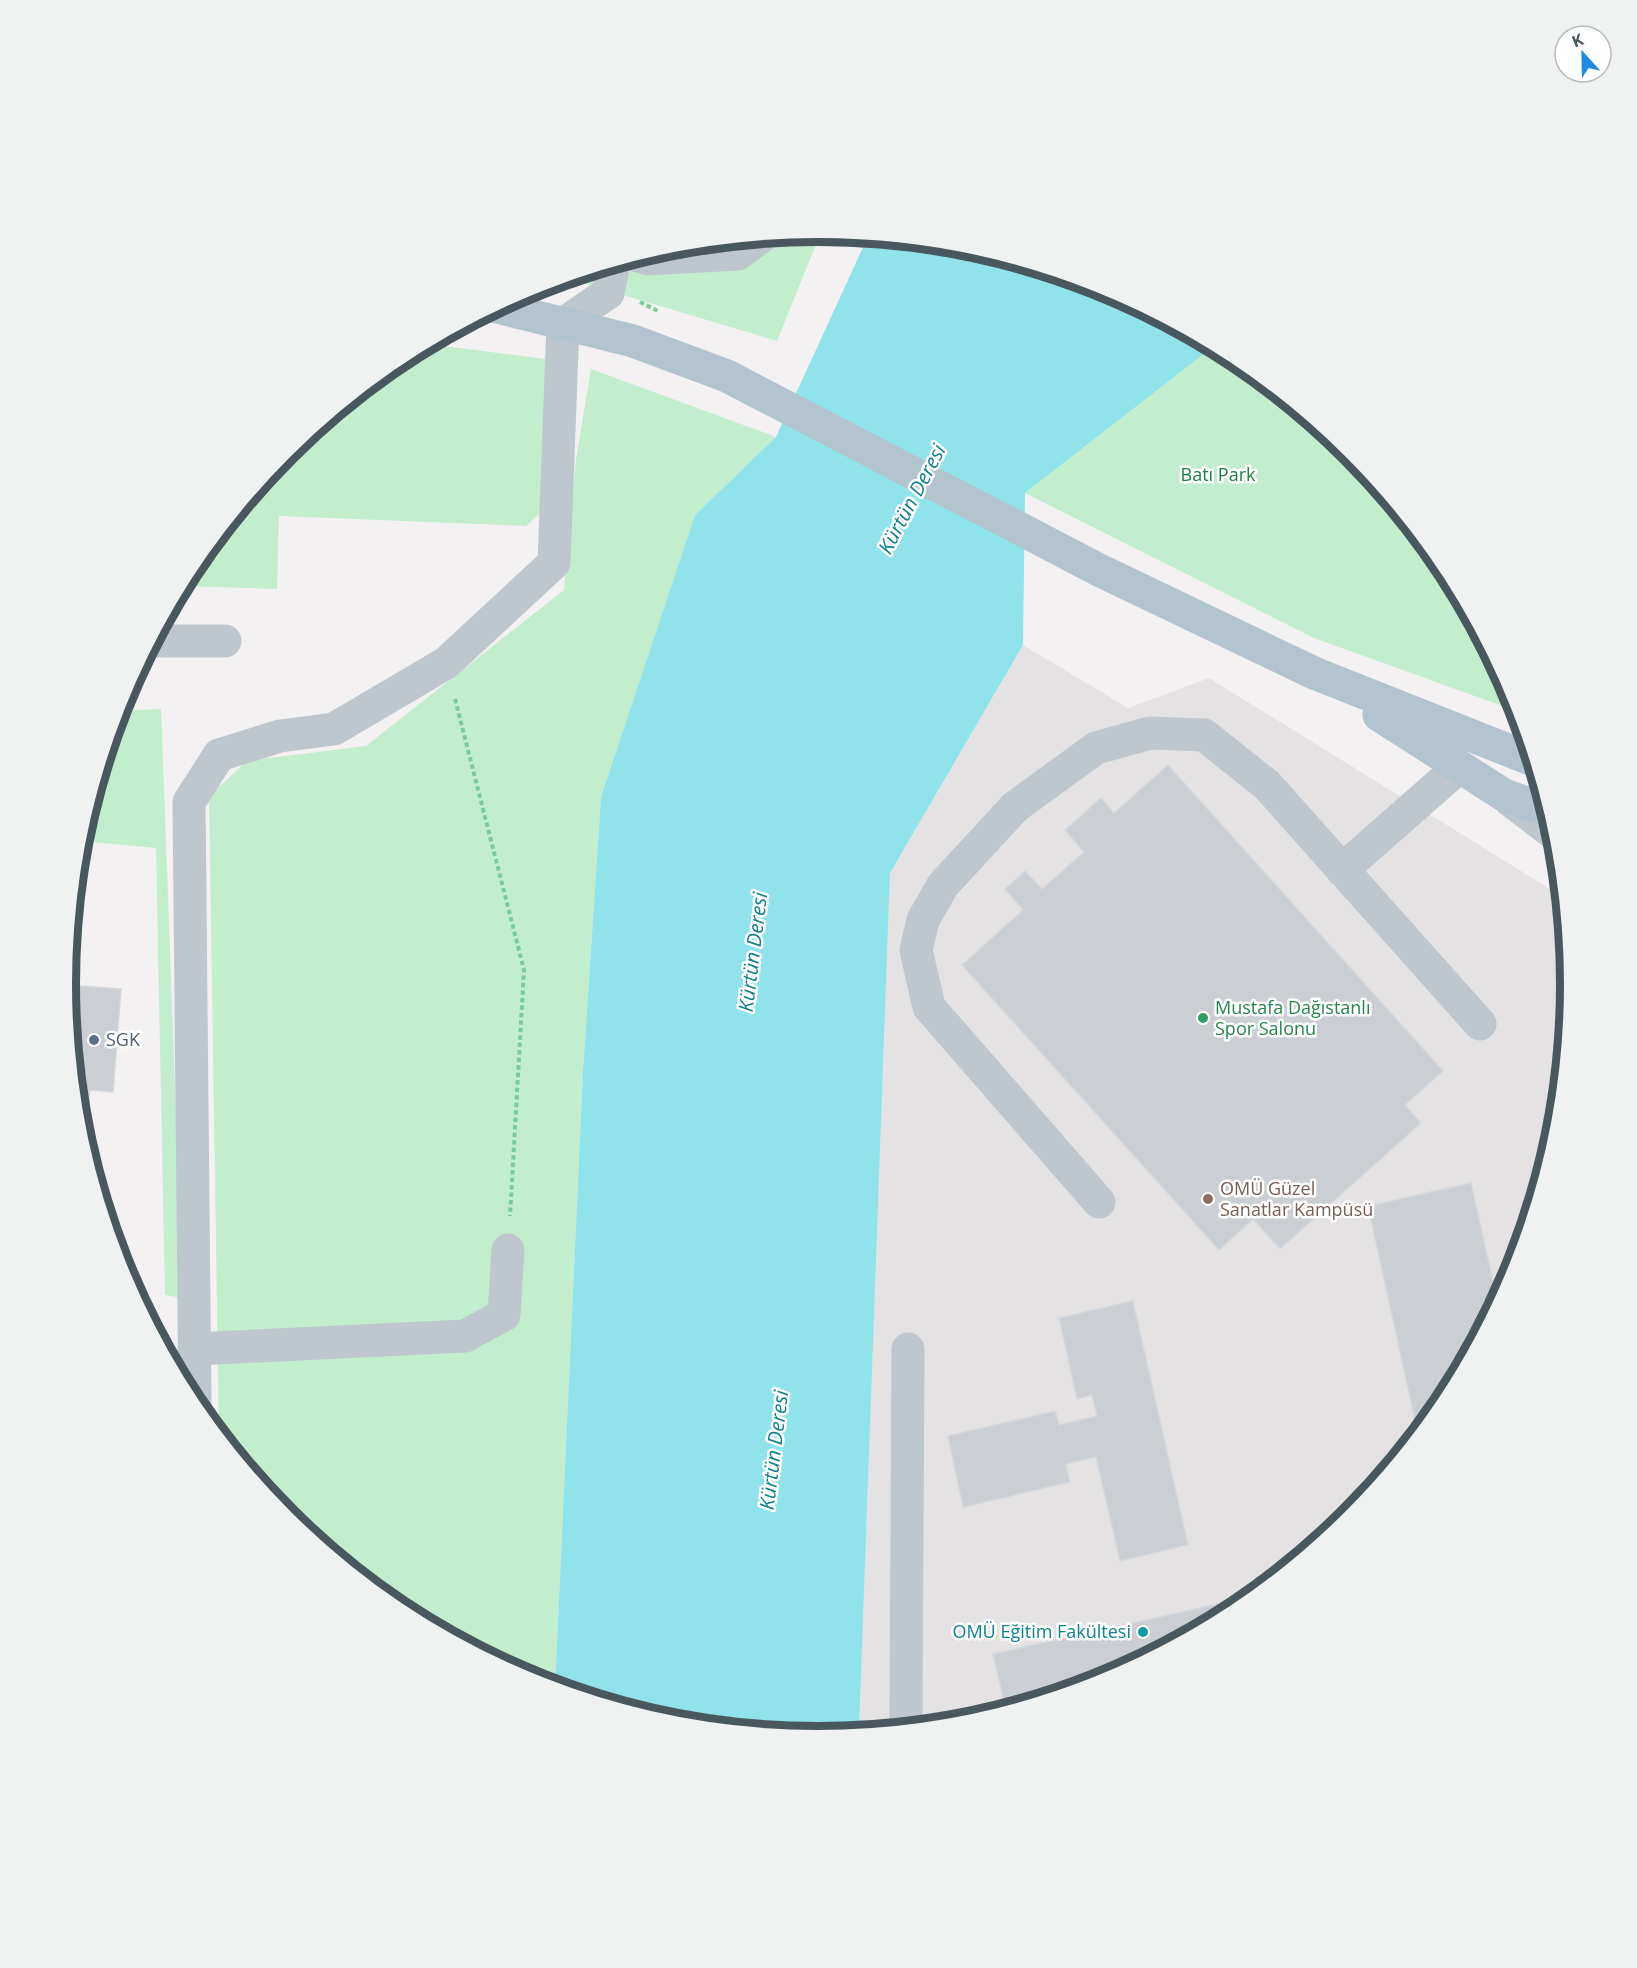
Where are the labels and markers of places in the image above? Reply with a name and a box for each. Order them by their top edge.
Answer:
place label: Mustafa Dağıstanlı Spor Salonu [1215,995,1370,1040]
marker: Mustafa Dağıstanlı Spor Salonu [1196,1011,1210,1025]
place label: SGK [106,1027,141,1051]
marker: SGK [87,1033,101,1047]
place label: OMÜ Güzel Sanatlar Kampüsü [1220,1176,1373,1221]
marker: OMÜ Güzel Sanatlar Kampüsü [1201,1192,1215,1206]
place label: OMÜ Eğitim Fakültesi [952,1619,1131,1643]
marker: OMÜ Eğitim Fakültesi [1136,1625,1150,1639]

